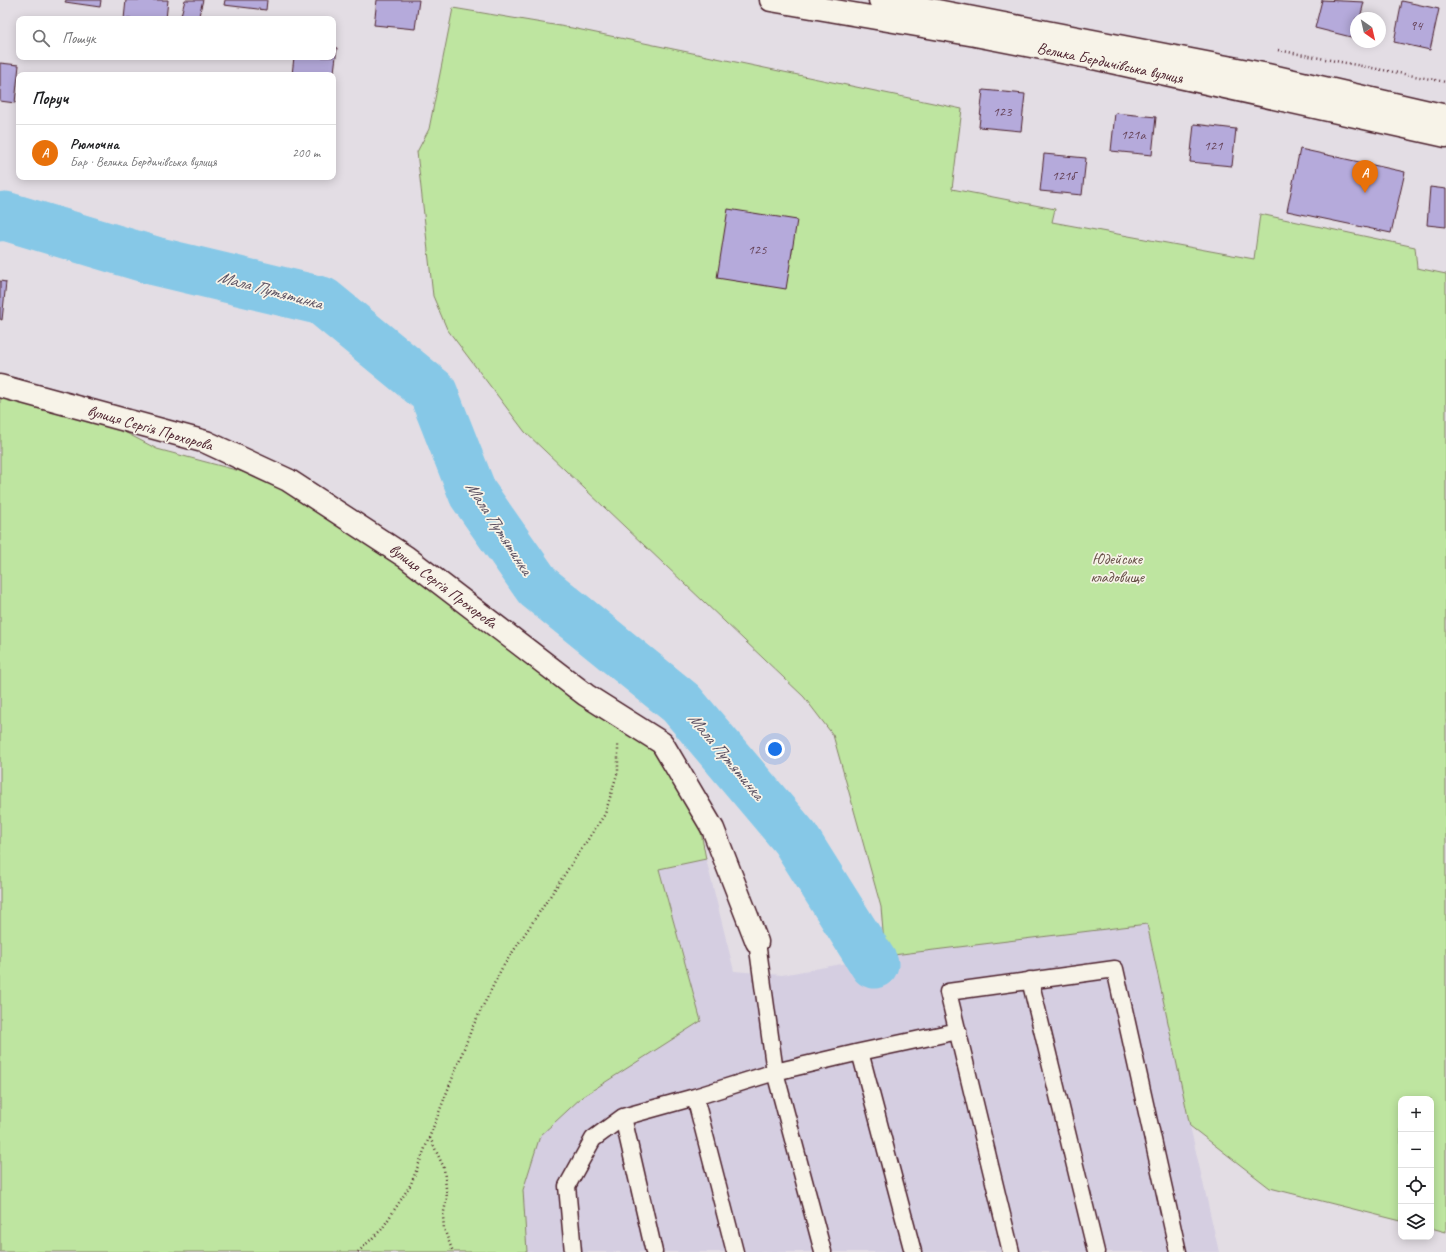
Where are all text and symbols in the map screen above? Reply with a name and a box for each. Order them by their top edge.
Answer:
north arrow [1350,12,1386,48]
search box [16,16,336,60]
house number: 94 [1410,17,1424,34]
icon: search [30,27,52,49]
text: Пошук [62,29,95,48]
street label: Велика Бердичівська вулиця [1035,38,1186,88]
text: Поруч [32,88,68,109]
house number: 123 [993,103,1013,120]
house number: 121а [1120,126,1146,143]
text: Рюмочна [70,135,119,154]
house number: 121 [1204,137,1223,154]
text: A [42,145,48,161]
text: 200 m [292,145,320,161]
text: Бар · Велика Бердичівська вулиця [70,154,217,170]
pin: A [1352,160,1378,193]
house number: 121б [1051,167,1078,184]
house number: 125 [748,241,767,258]
water label: Мала Путятинка [216,266,326,315]
street label: вулиця Сергія Прохорова [85,401,216,456]
water label: Мала Путятинка [461,477,538,580]
street label: вулиця Сергія Прохорова [385,539,502,634]
park label: Юдейське кладовище [1090,549,1146,587]
water label: Мала Путятинка [684,708,770,805]
your location [765,739,785,759]
map controls [1398,1096,1434,1240]
button: + [1398,1096,1434,1132]
button: − [1398,1132,1434,1168]
button: locate [1398,1168,1434,1204]
button: layers [1398,1204,1434,1240]

